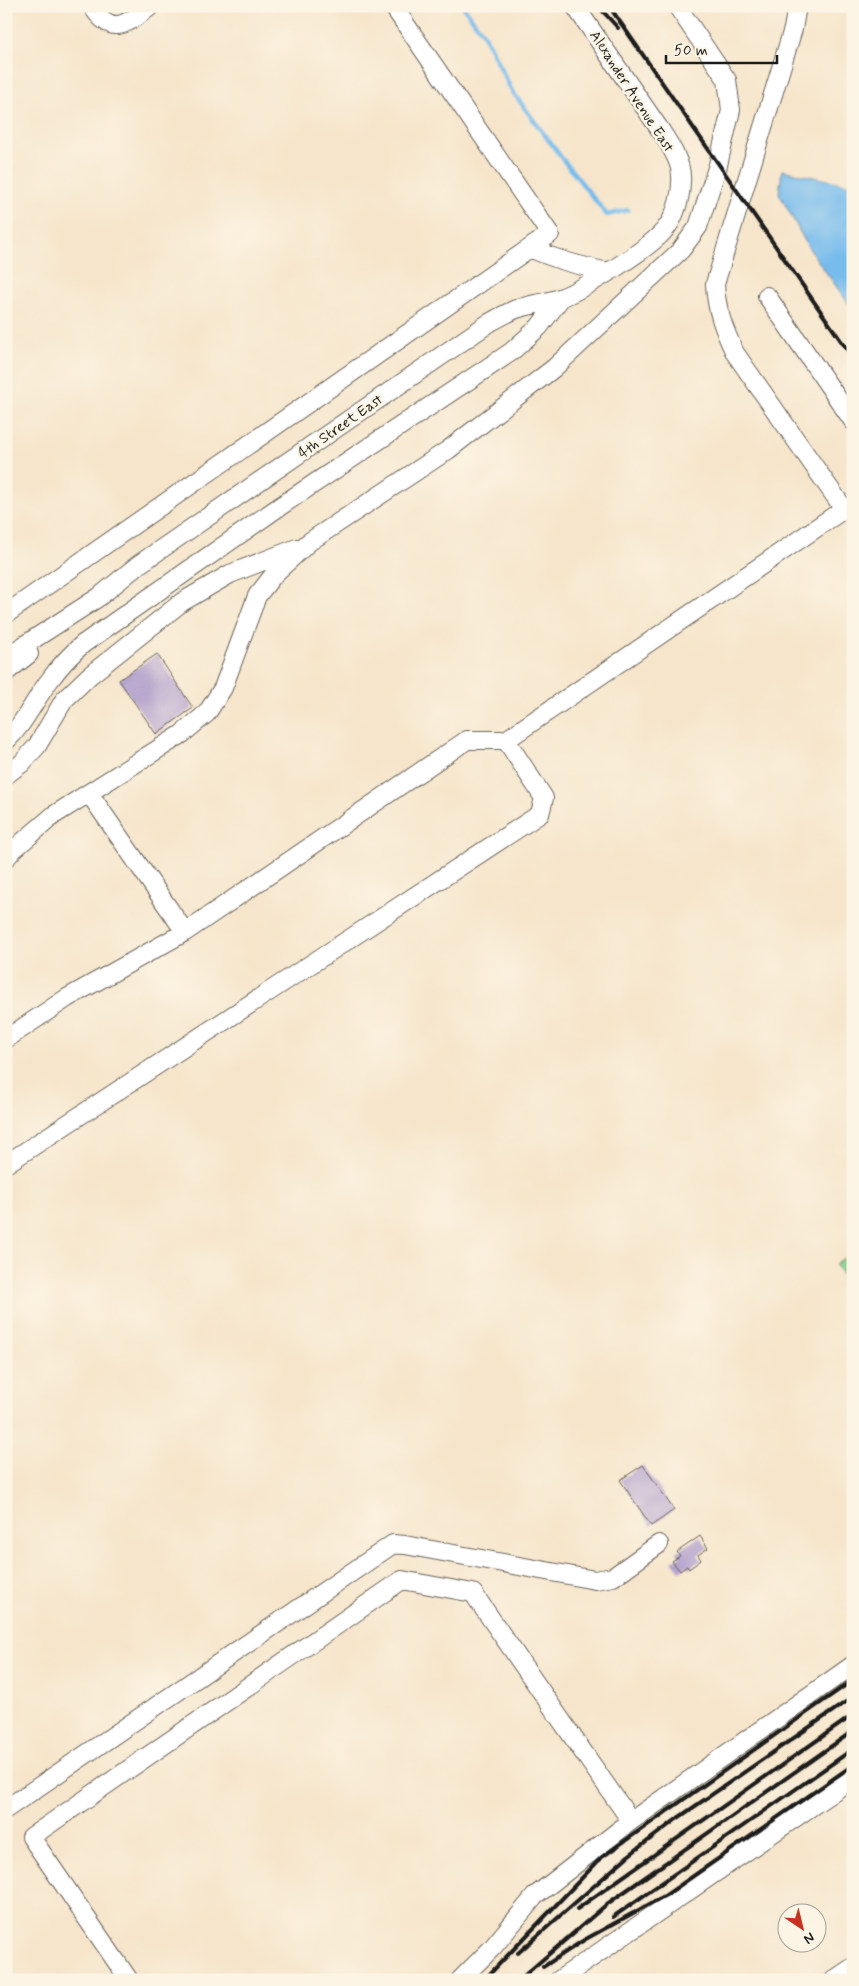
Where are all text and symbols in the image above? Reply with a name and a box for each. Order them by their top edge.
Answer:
street label: Alexander Avenue East [584,27,678,157]
scale bar [666,32,778,64]
text: 50 m [674,41,708,61]
street label: 4th Street East [294,390,387,463]
north arrow [776,1904,826,1954]
text: N [800,1928,818,1948]

